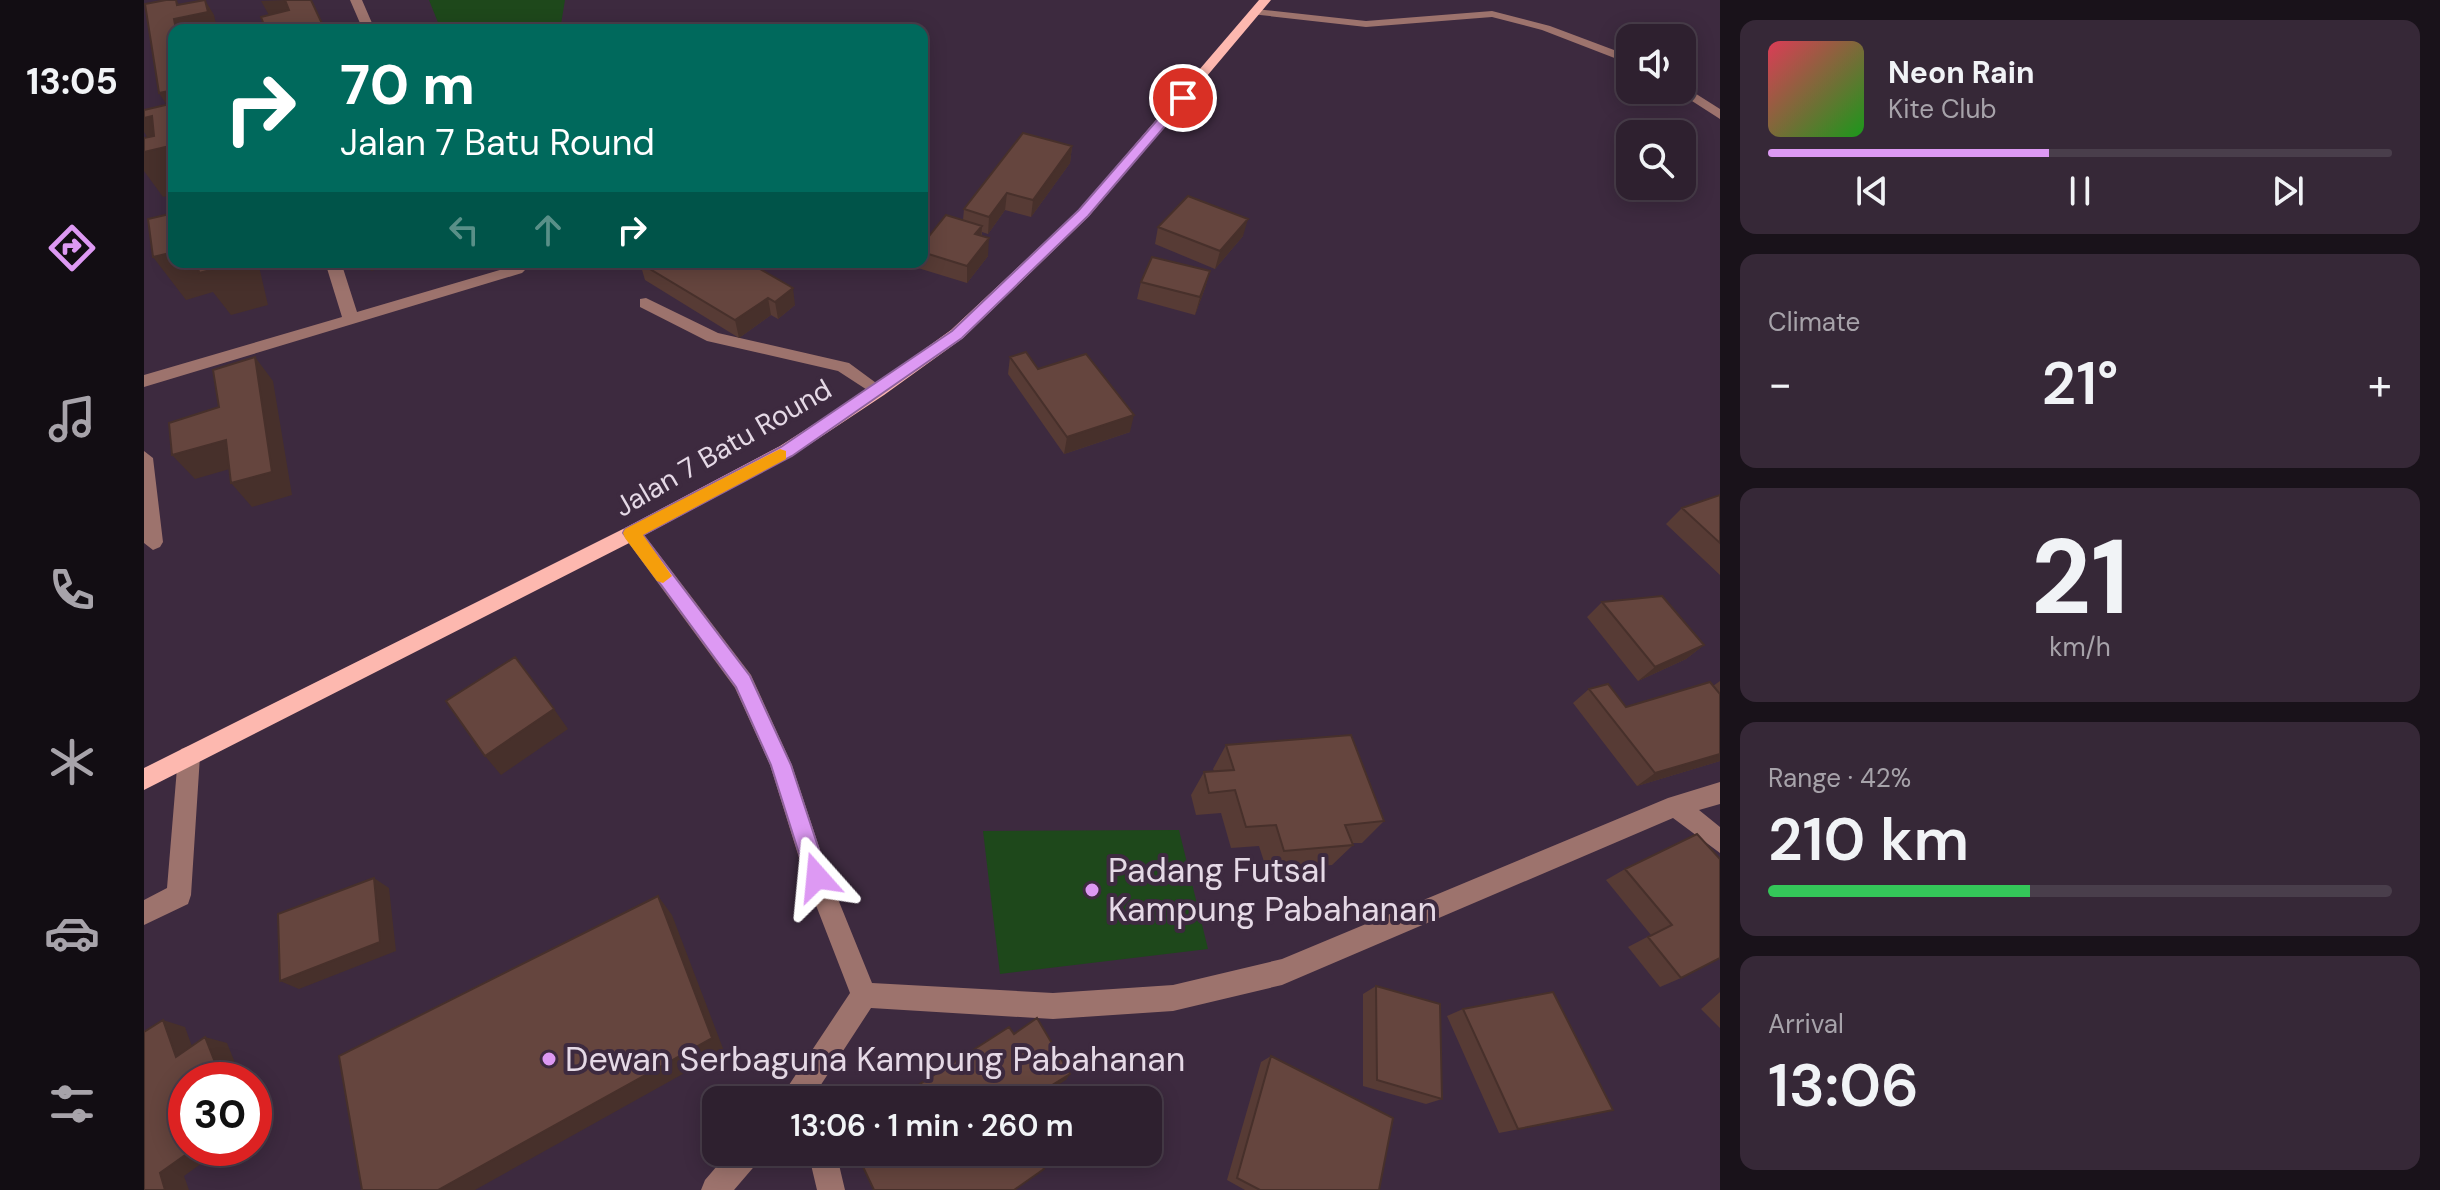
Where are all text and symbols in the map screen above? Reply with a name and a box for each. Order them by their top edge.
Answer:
map controls [1616,24,1696,200]
button: sound [1616,24,1696,104]
text: 70 m [340,48,475,121]
text: Neon Rain [1888,53,2034,92]
icon: right [208,56,312,160]
text: 13:05 [26,58,118,105]
pin [1149,64,1217,132]
icon: arrive [1161,76,1205,120]
text: Kite Club [1888,92,1997,126]
text: Jalan 7 Batu Round [340,119,655,166]
button: search [1616,120,1696,200]
icon: previous [1850,169,1894,213]
icon: pause [2058,169,2102,213]
icon: next [2266,169,2310,213]
icon: left [442,208,486,252]
icon: ahead [526,208,570,252]
icon: right [610,208,654,252]
icon: directions [44,220,100,276]
text: Climate [1768,305,1860,339]
text: 21° [2042,344,2118,423]
text: − [1768,355,1792,413]
text: + [2368,355,2392,413]
street label: Jalan 7 Batu Round [608,371,838,525]
icon: music [44,391,100,447]
text: 21 [2031,510,2129,645]
icon: phone [44,562,100,618]
text: km/h [2049,630,2111,664]
icon: climate [44,734,100,790]
text: Range · 42% [1768,761,1911,795]
text: 210 km [1768,800,1969,879]
position arrow [775,835,859,919]
place label: Padang Futsal Kampung Pabahanan [1108,848,1437,932]
marker: Padang Futsal Kampung Pabahanan [1083,881,1101,899]
icon: car [44,905,100,961]
text: Arrival [1768,1007,1844,1041]
place label: Dewan Serbaguna Kampung Pabahanan [565,1037,1185,1082]
text: 13:06 [1768,1046,1919,1125]
marker: Dewan Serbaguna Kampung Pabahanan [540,1050,558,1068]
speed limit sign: 30 [168,1062,272,1166]
icon: filters [44,1076,100,1132]
text: 13:06 · 1 min · 260 m [791,1106,1073,1145]

